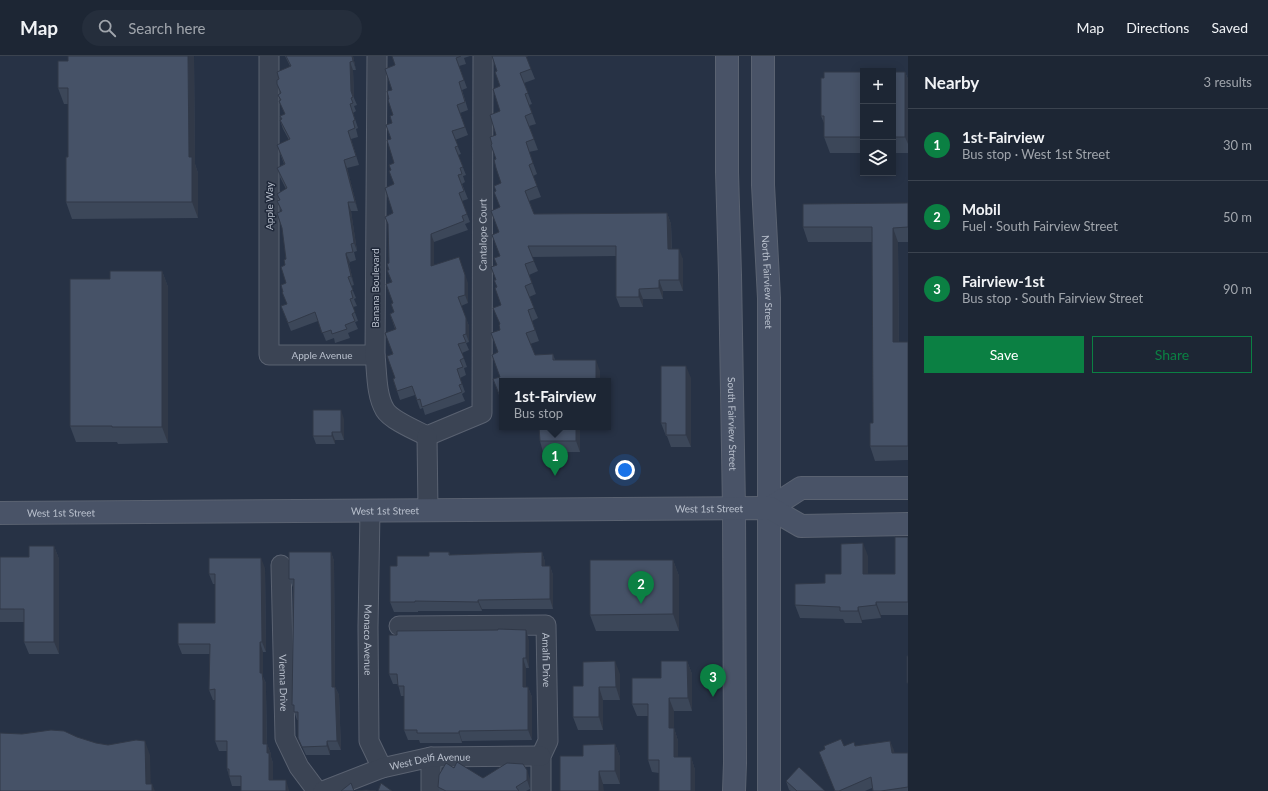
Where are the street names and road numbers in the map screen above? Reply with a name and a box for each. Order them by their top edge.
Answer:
street label: Apple Way [263,181,275,230]
street label: Cantalope Court [476,198,489,271]
street label: North Fairview Street [760,235,775,329]
street label: Banana Boulevard [369,248,381,328]
street label: Apple Avenue [291,349,353,361]
street label: South Fairview Street [726,377,739,471]
street label: West 1st Street [675,502,744,515]
street label: West 1st Street [351,504,420,517]
street label: West 1st Street [27,506,96,519]
street label: Monaco Avenue [362,604,374,676]
street label: Amalfi Drive [540,633,553,687]
street label: Vienna Drive [277,654,290,712]
street label: West Delfi Avenue [388,751,470,772]

